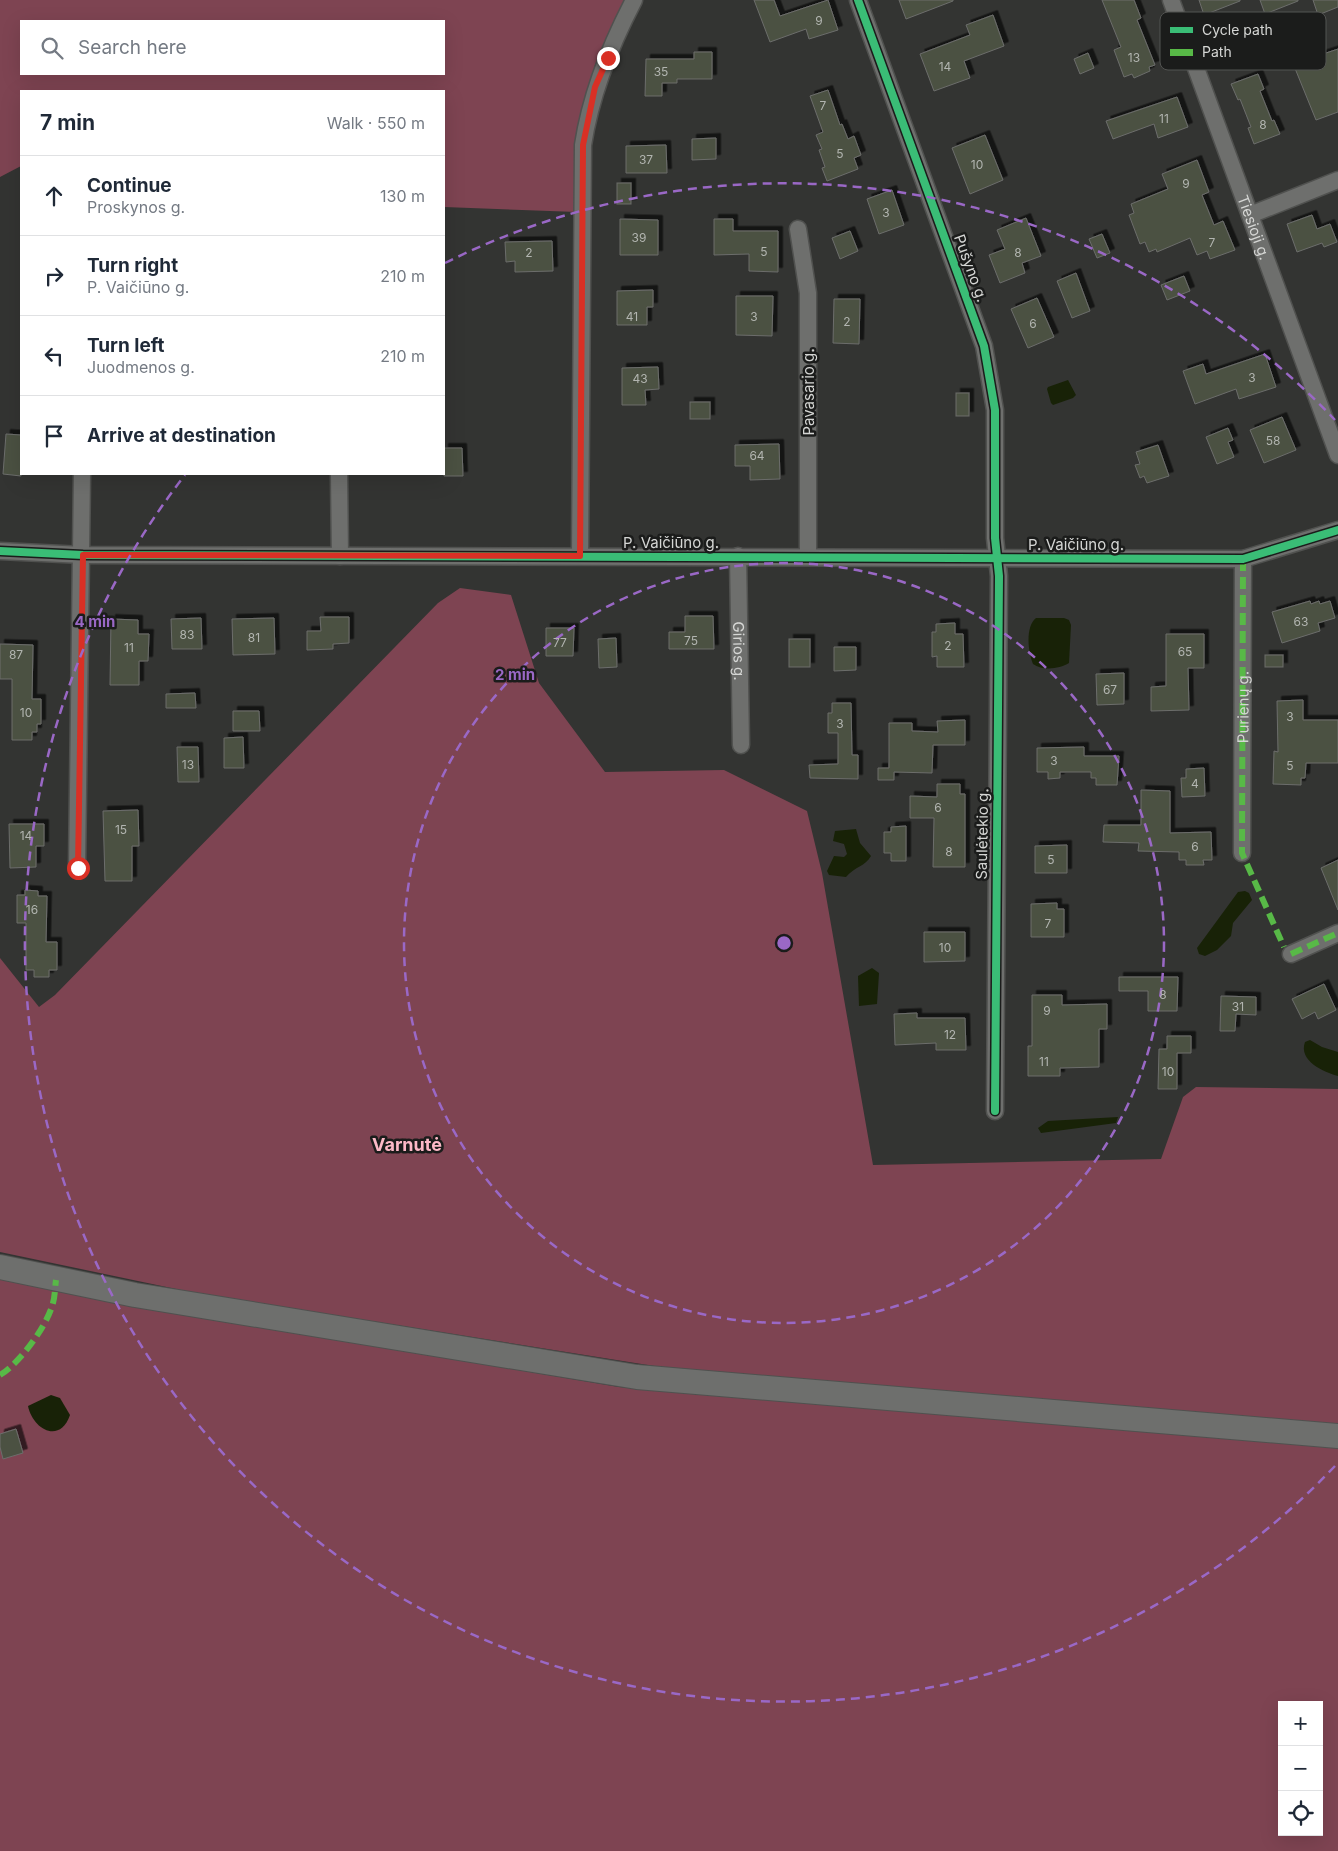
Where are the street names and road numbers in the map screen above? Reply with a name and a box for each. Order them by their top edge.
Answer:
street label: Tiesioji g. [1234,192,1275,262]
street label: Pušyno g. [950,232,992,304]
street label: Pavasario g. [799,348,818,436]
street label: P. Vaičiūno g. [623,533,719,552]
street label: P. Vaičiūno g. [1028,535,1124,554]
street label: Girios g. [730,621,749,681]
street label: Purienų g. [1233,671,1252,743]
street label: Saulėtekio g. [972,788,992,880]

